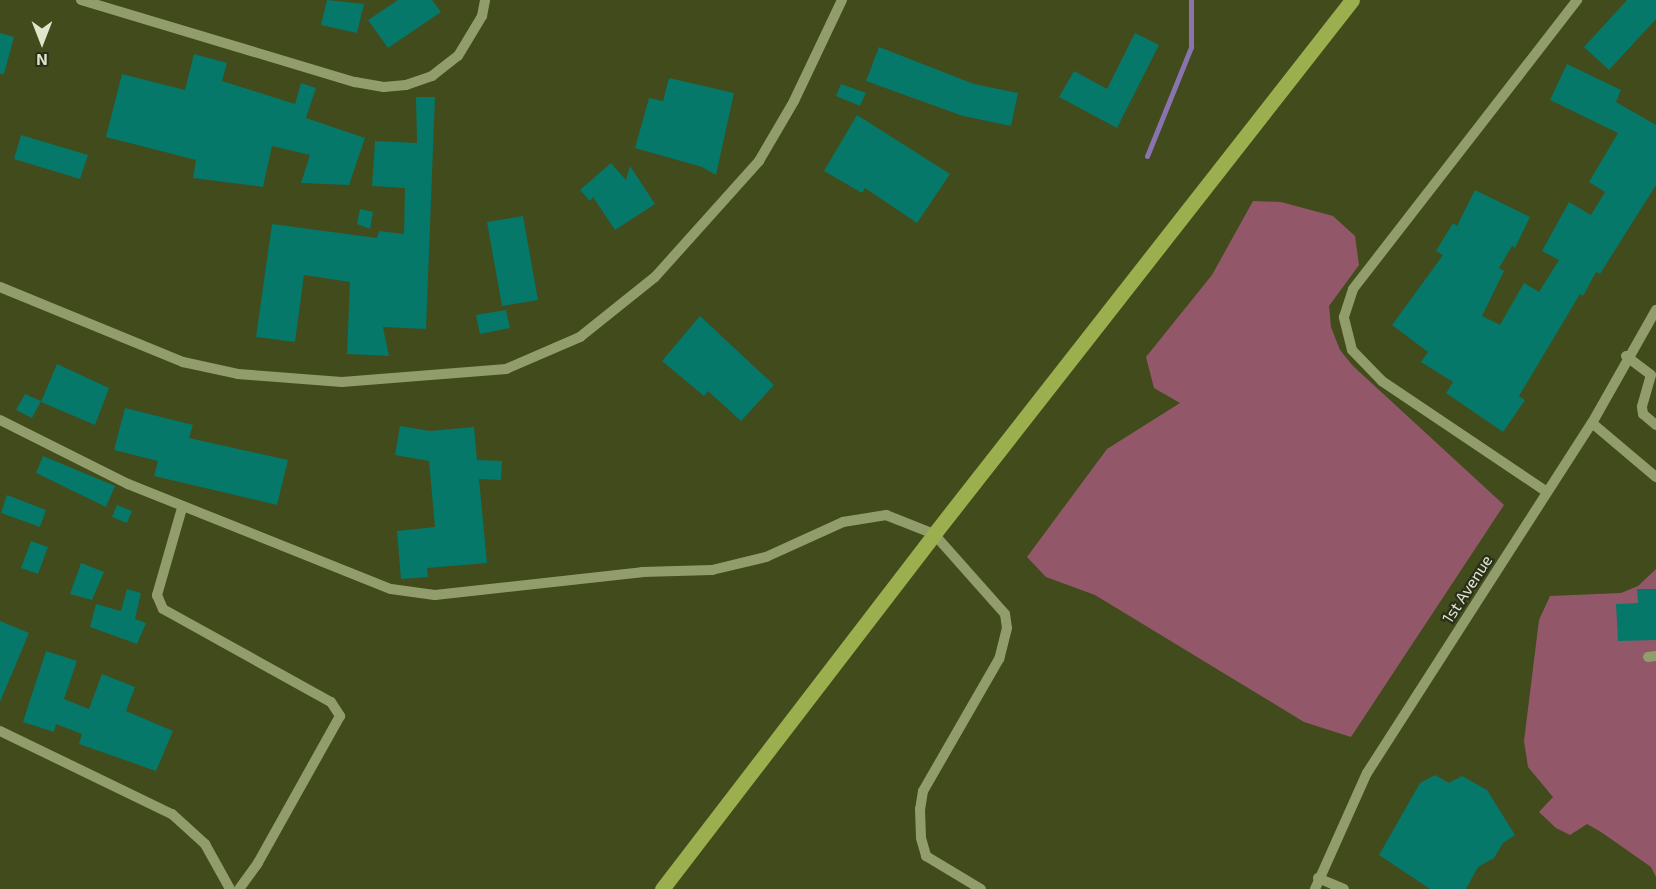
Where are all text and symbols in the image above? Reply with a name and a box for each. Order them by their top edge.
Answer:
north arrow [12,12,72,72]
text: N [36,51,48,70]
street label: 1st Avenue [1438,551,1496,627]

